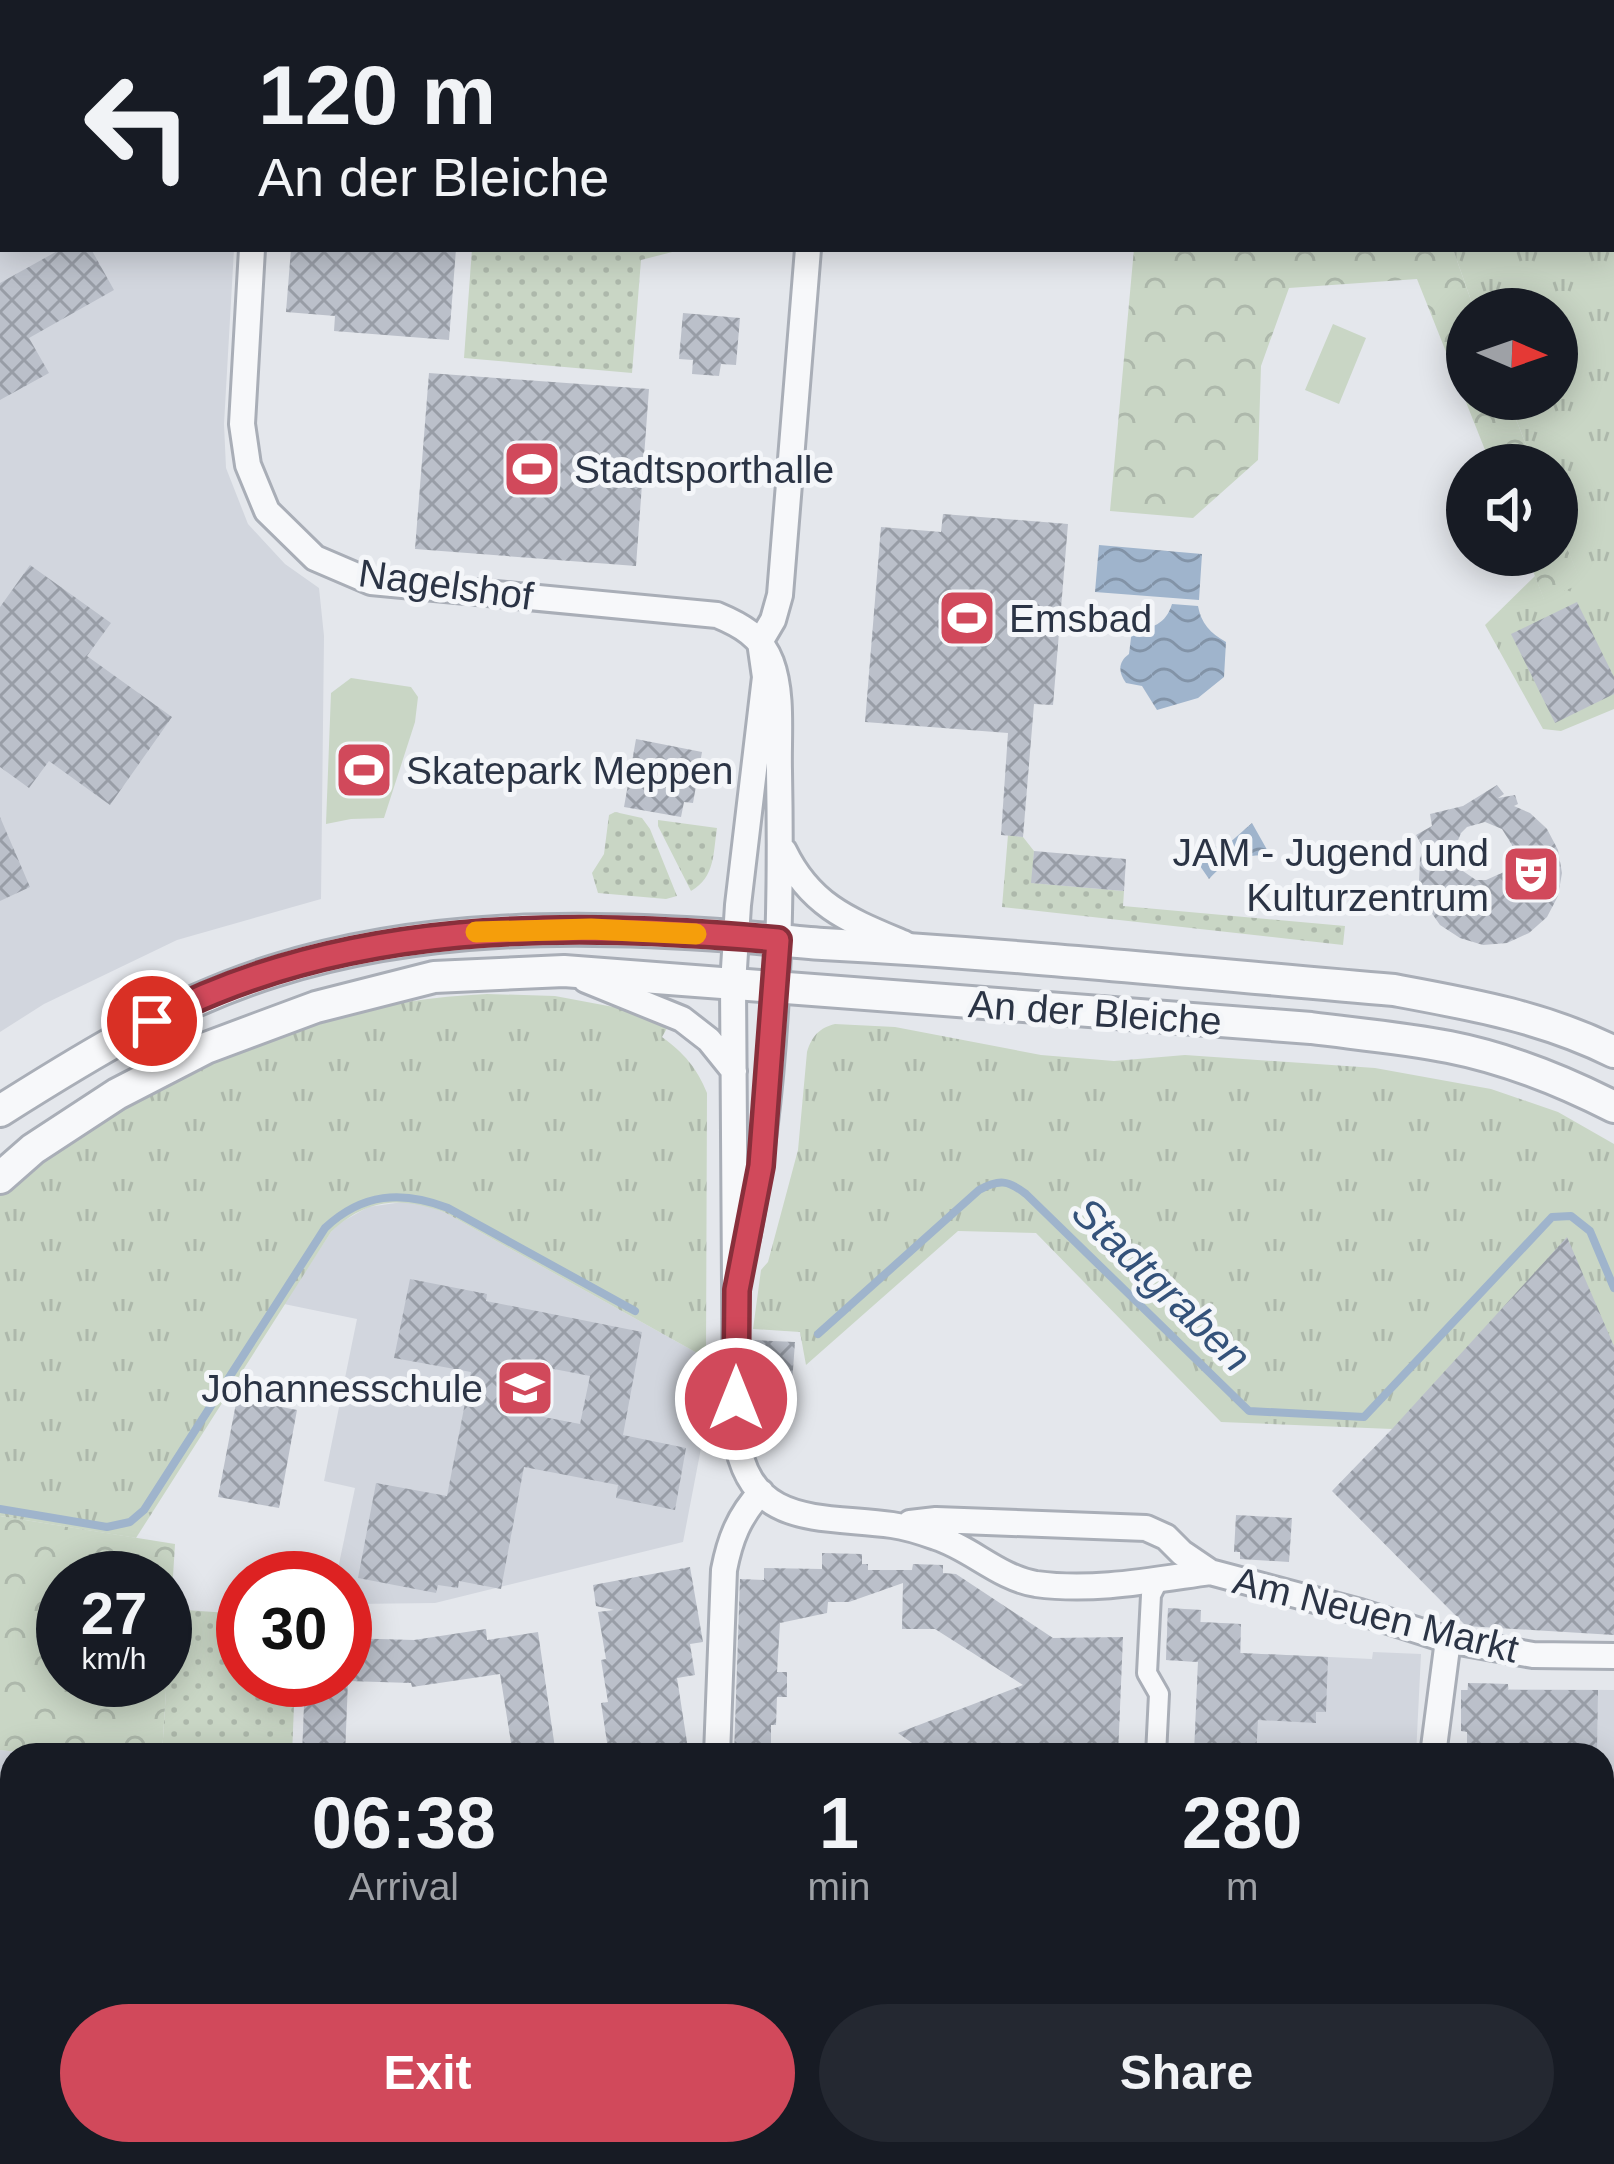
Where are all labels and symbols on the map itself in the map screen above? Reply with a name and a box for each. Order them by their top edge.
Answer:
north arrow [1446,288,1578,420]
sports icon: Stadtsporthalle [501,438,563,500]
place label: Stadtsporthalle [574,448,834,491]
street label: Nagelshof [356,551,536,618]
sports icon: Emsbad [936,587,998,649]
place label: Emsbad [1009,597,1152,640]
sports icon: Skatepark Meppen [333,739,395,801]
place label: Skatepark Meppen [406,749,733,792]
place label: JAM - Jugend und Kulturzentrum [1172,831,1489,919]
theatre icon: JAM - Jugend und Kulturzentrum [1500,843,1562,905]
pin [101,970,203,1072]
street label: An der Bleiche [967,982,1223,1043]
water label: Stadtgraben [1063,1188,1260,1381]
position arrow [673,1336,799,1462]
school or university icon: Johannesschule [494,1357,556,1419]
place label: Johannesschule [201,1367,483,1410]
speed limit sign: 30 [216,1551,372,1707]
street label: Am Neuen Markt [1229,1558,1523,1671]

